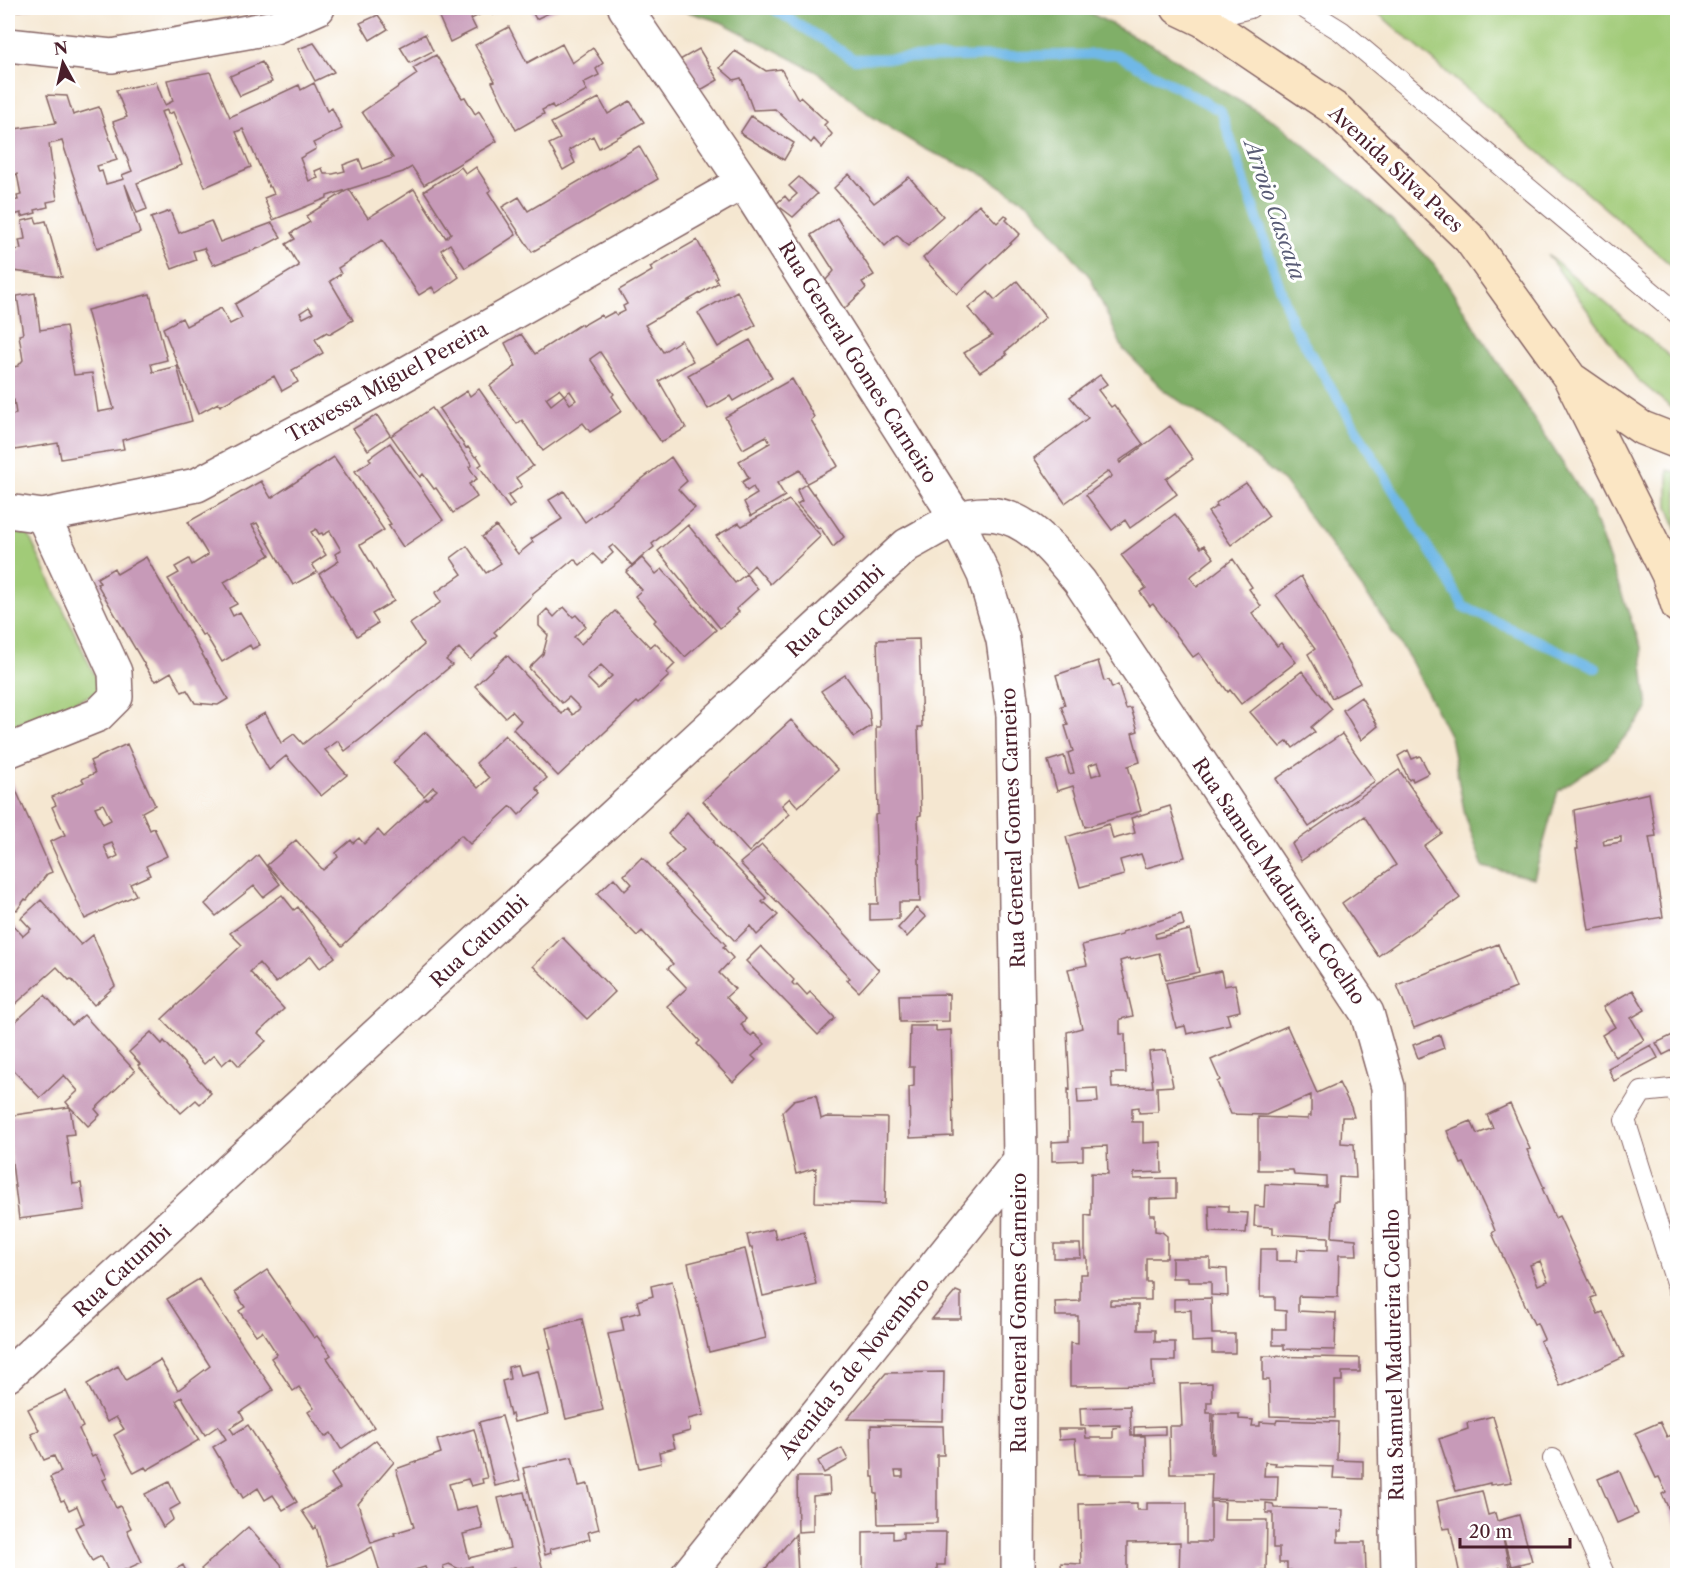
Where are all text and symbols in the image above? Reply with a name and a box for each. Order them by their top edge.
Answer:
north arrow [33,33,93,93]
text: N [53,37,69,59]
street label: Avenida Silva Paes [1323,100,1468,237]
water label: Arroio Cascata [1238,134,1311,284]
street label: Rua General Gomes Carneiro [773,237,943,487]
street label: Travessa Miguel Pereira [282,316,492,447]
street label: Rua Catumbi [781,560,889,662]
street label: Rua General Gomes Carneiro [996,687,1030,969]
street label: Rua Samuel Madureira Coelho [1187,753,1371,1009]
street label: Rua Catumbi [425,890,533,992]
street label: Rua General Gomes Carneiro [1007,1173,1031,1453]
street label: Rua Samuel Madureira Coelho [1379,1209,1409,1501]
street label: Rua Catumbi [68,1220,176,1322]
street label: Avenida 5 de Novembro [773,1272,935,1464]
scale bar [1460,1511,1570,1549]
text: 20 m [1469,1521,1513,1543]

